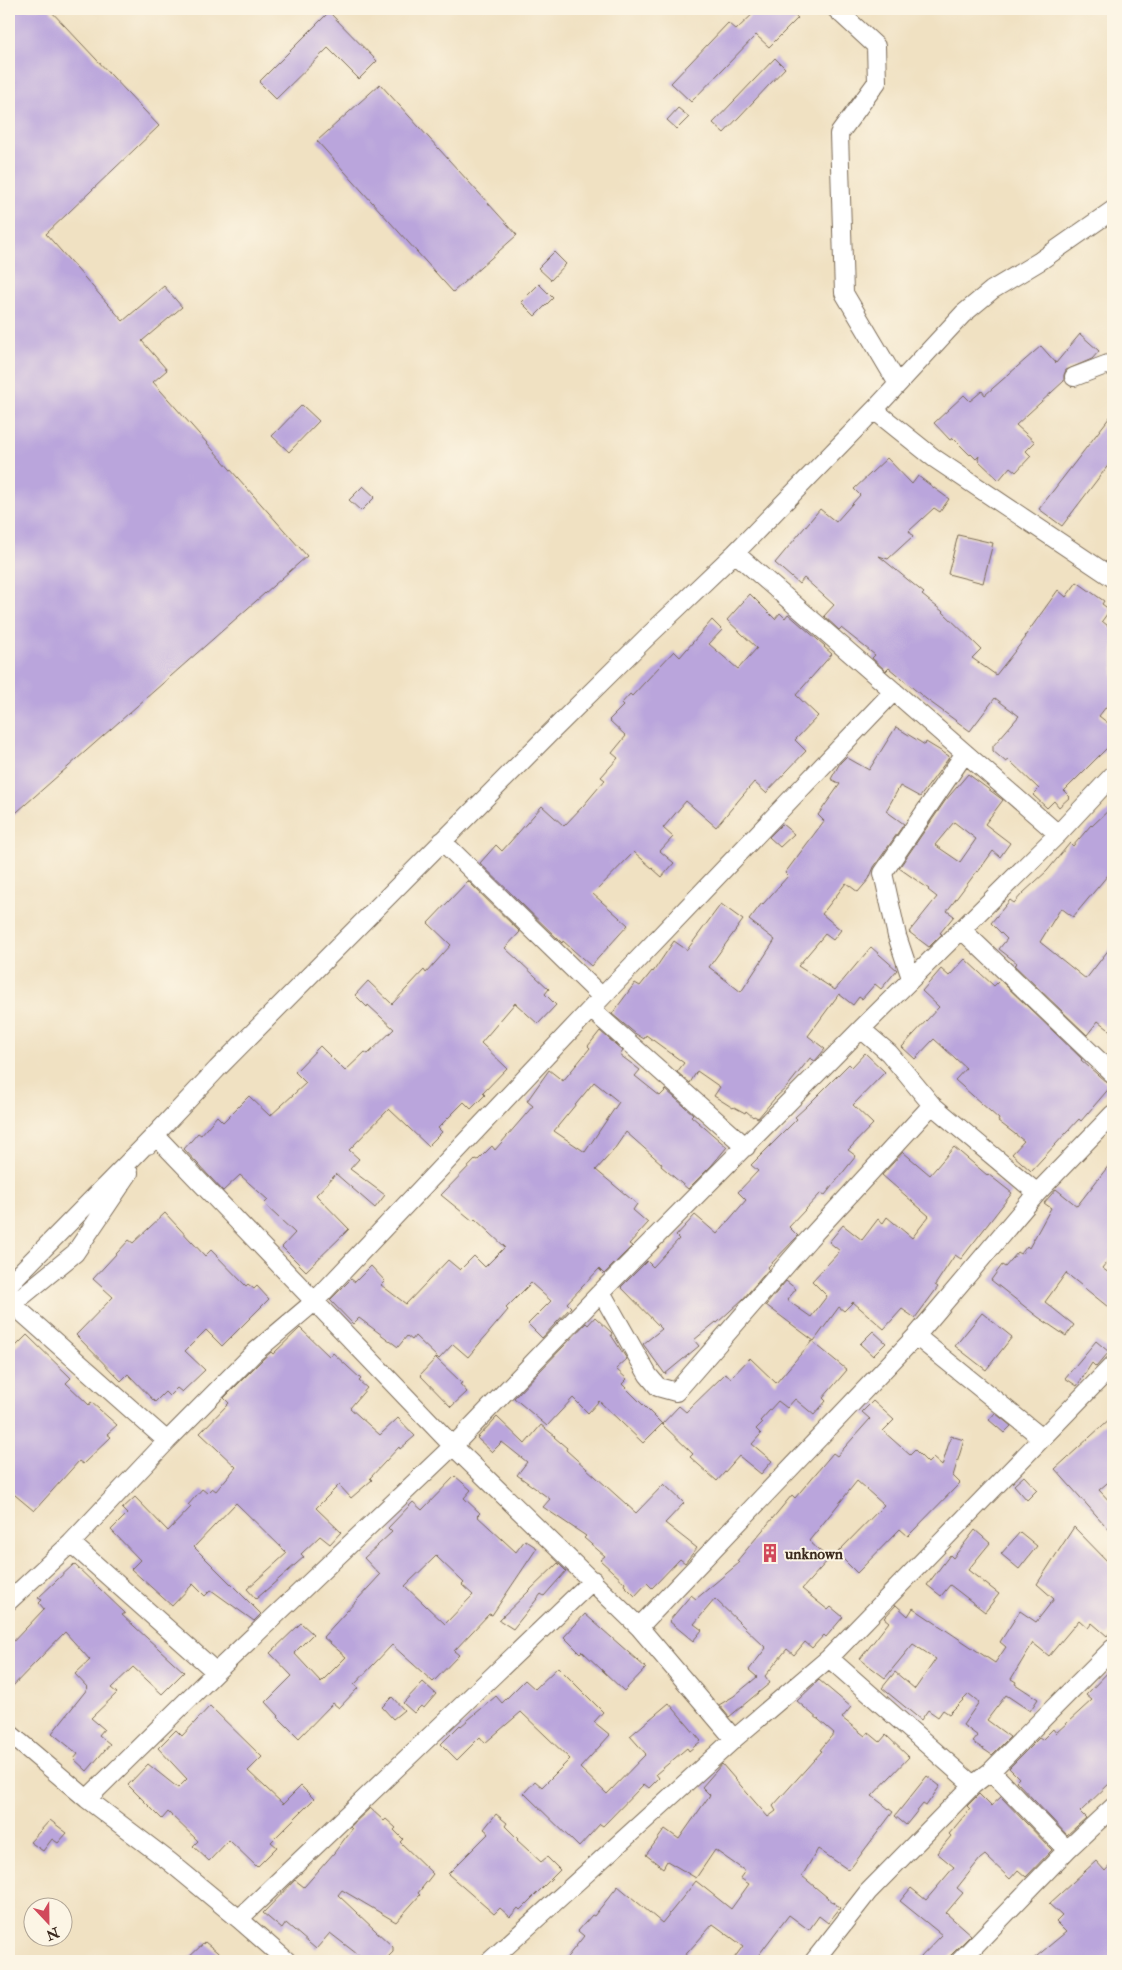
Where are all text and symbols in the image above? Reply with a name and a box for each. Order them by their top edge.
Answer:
building icon: unknown [759,1542,781,1564]
place label: unknown [784,1544,844,1564]
north arrow [22,1898,72,1948]
text: N [43,1923,63,1944]

